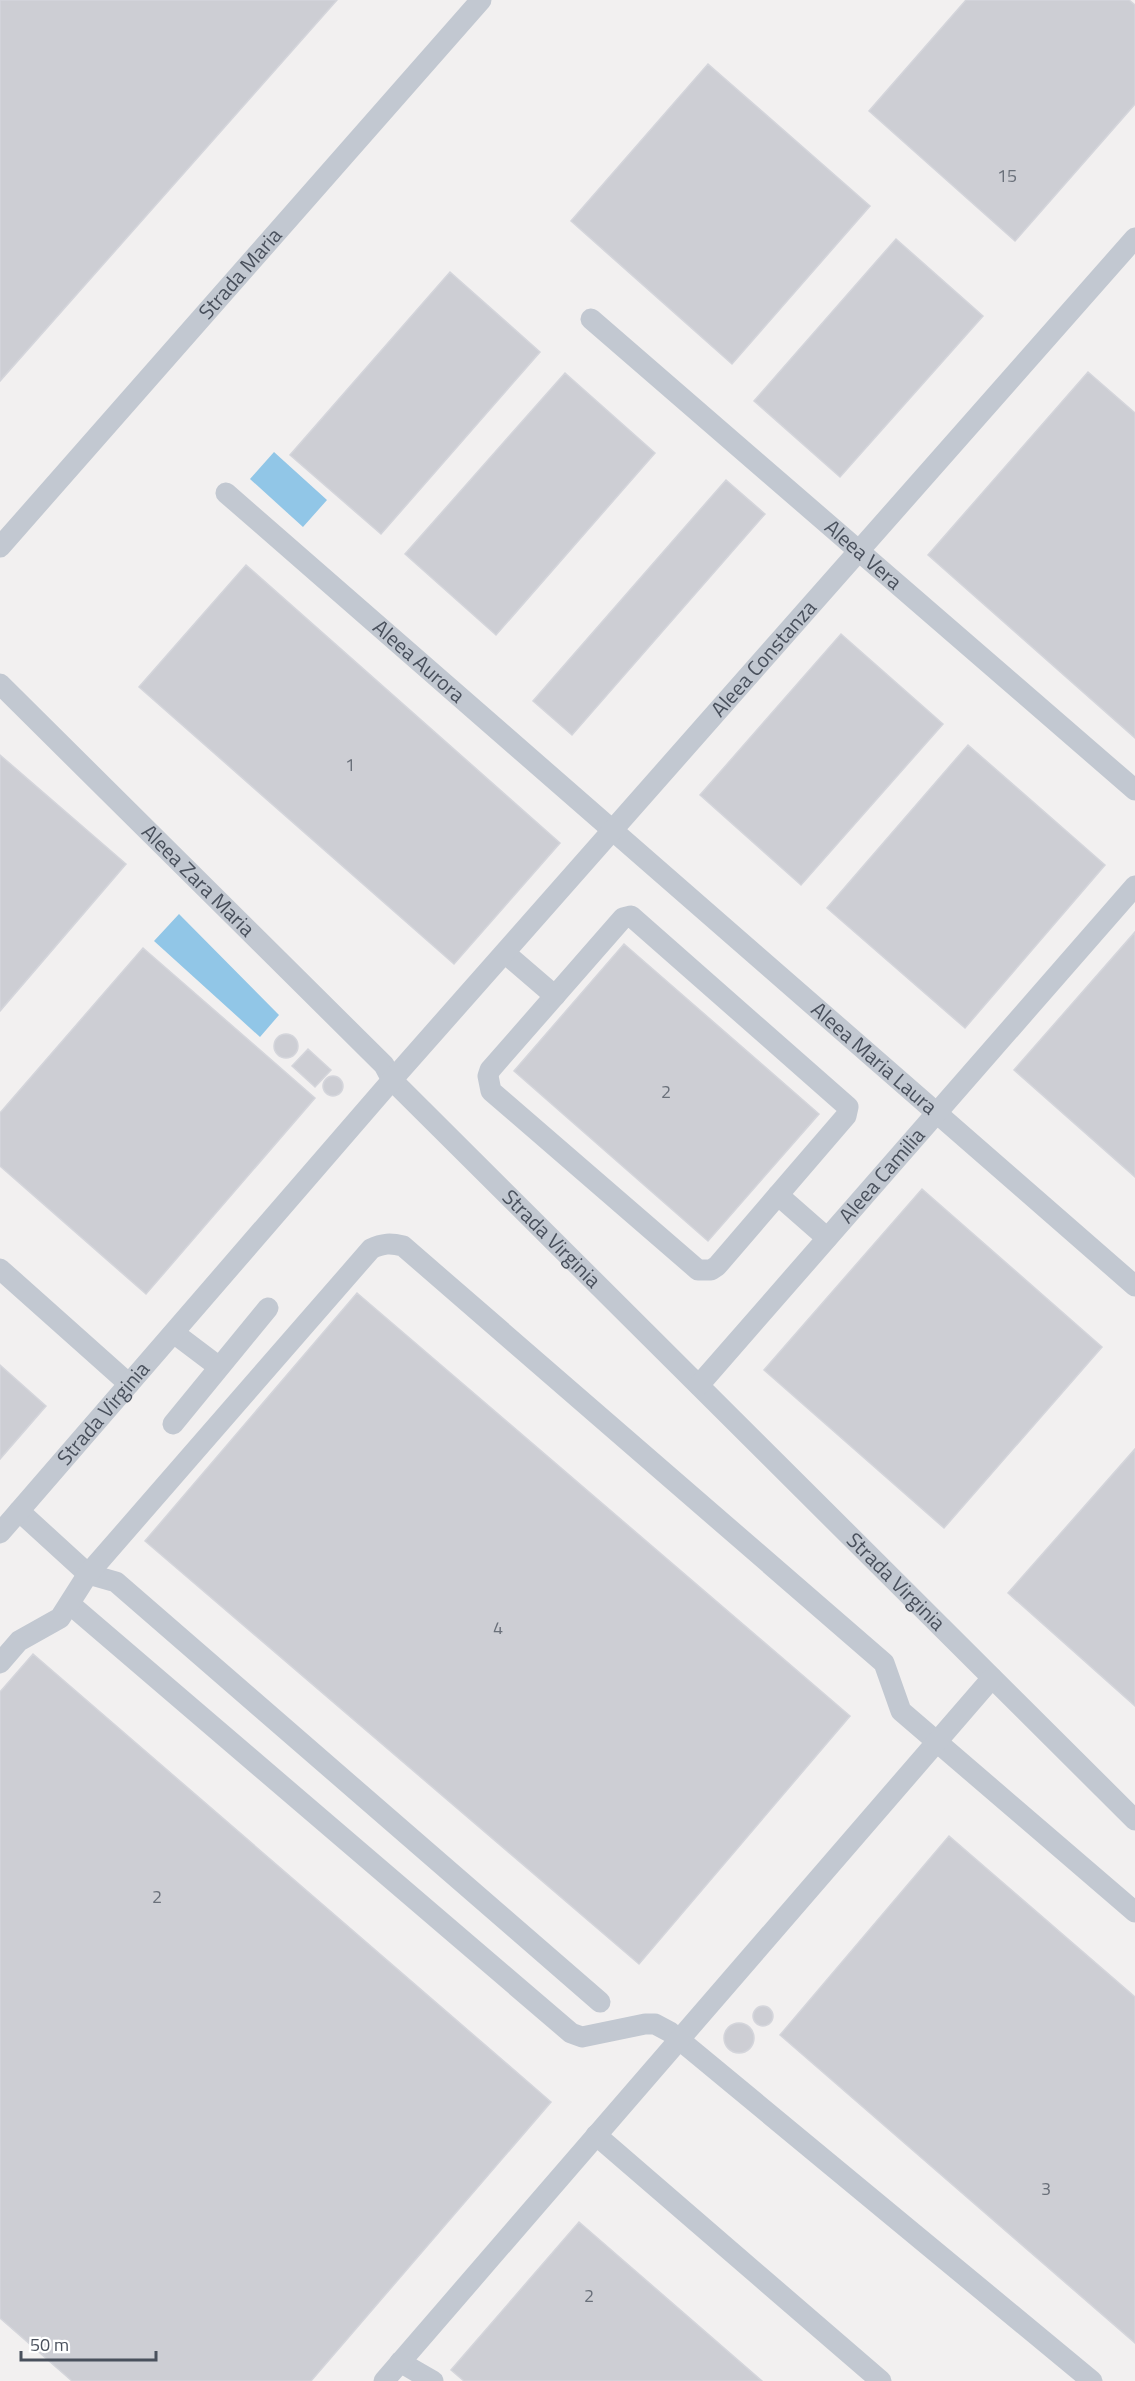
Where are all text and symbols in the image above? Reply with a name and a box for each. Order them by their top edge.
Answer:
house number: 15 [997,162,1017,189]
street label: Strada Maria [190,220,289,326]
street label: Aleea Vera [818,511,910,597]
street label: Aleea Constanza [703,592,824,723]
street label: Aleea Aurora [366,611,473,710]
house number: 1 [345,751,355,778]
street label: Aleea Zara Maria [135,816,263,944]
street label: Aleea Maria Laura [804,993,945,1122]
house number: 2 [661,1078,671,1105]
street label: Aleea Camilia [830,1120,932,1230]
street label: Strada Virginia [495,1181,609,1295]
street label: Strada Virginia [49,1353,157,1472]
street label: Strada Virginia [840,1524,954,1638]
house number: 4 [493,1614,503,1641]
house number: 2 [152,1883,162,1910]
house number: 3 [1041,2175,1051,2202]
house number: 2 [584,2282,594,2309]
scale bar [21,2324,156,2362]
text: 50 m [30,2331,69,2358]

